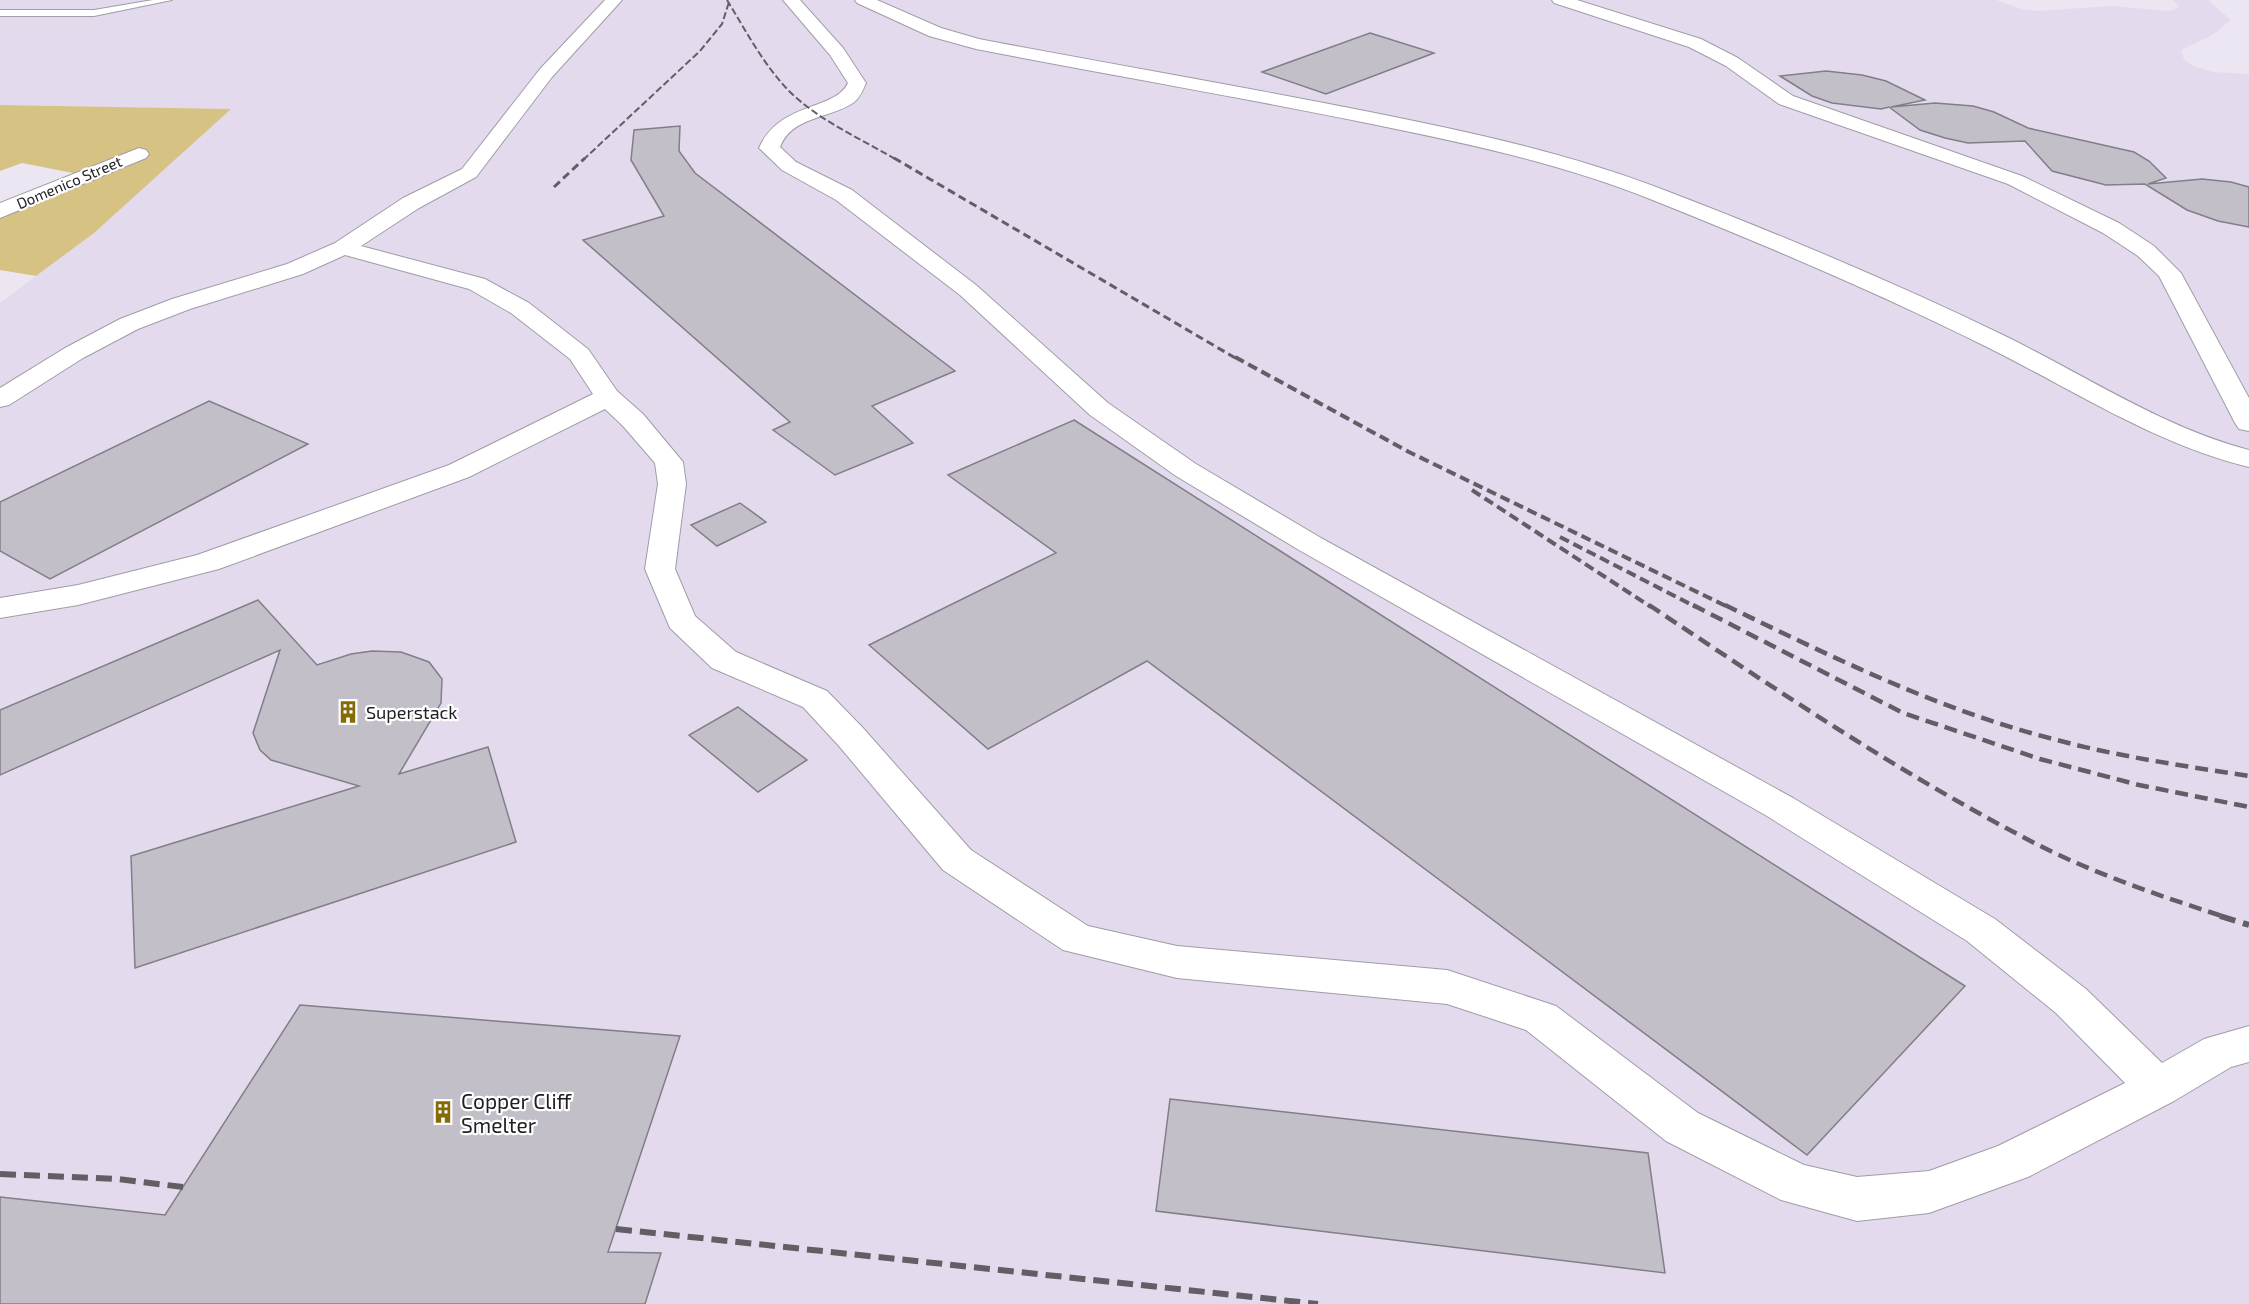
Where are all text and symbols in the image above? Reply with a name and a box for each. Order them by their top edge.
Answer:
street label: Domenico Street [14,152,125,212]
building icon: Superstack [335,699,361,725]
place label: Superstack [366,701,458,723]
place label: Copper Cliff Smelter [461,1088,573,1137]
building icon: Copper Cliff Smelter [430,1099,456,1125]

